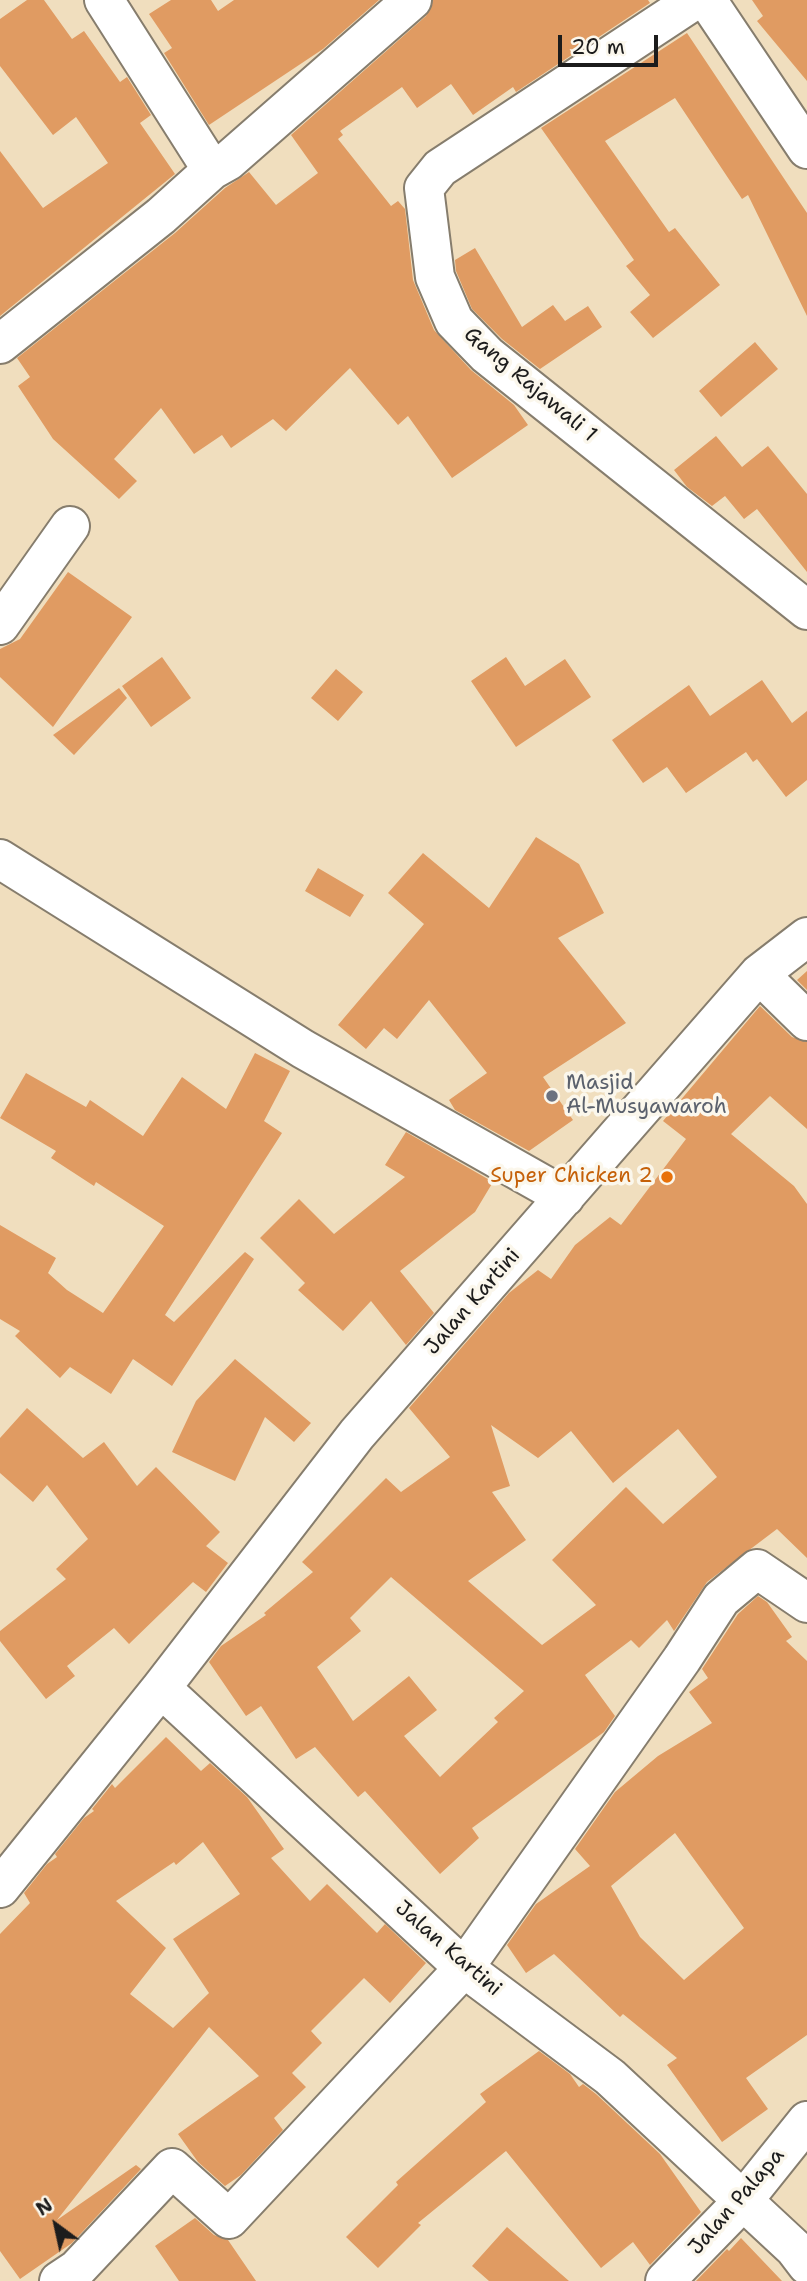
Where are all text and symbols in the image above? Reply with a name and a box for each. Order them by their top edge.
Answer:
scale bar [562,21,662,65]
text: 20 m [571,33,625,61]
street label: Gang Rajawali 1 [459,322,601,448]
place label: Masjid Al-Musyawaroh [566,1071,727,1121]
marker: Masjid Al-Musyawaroh [544,1088,560,1104]
place label: Super Chicken 2 [490,1164,653,1190]
marker: Super Chicken 2 [659,1169,675,1185]
street label: Jalan Kartini [420,1244,526,1360]
street label: Jalan Kartini [390,1896,506,2002]
street label: Jalan Palapa [684,2144,790,2260]
north arrow [21,2190,91,2260]
text: N [31,2192,57,2222]

